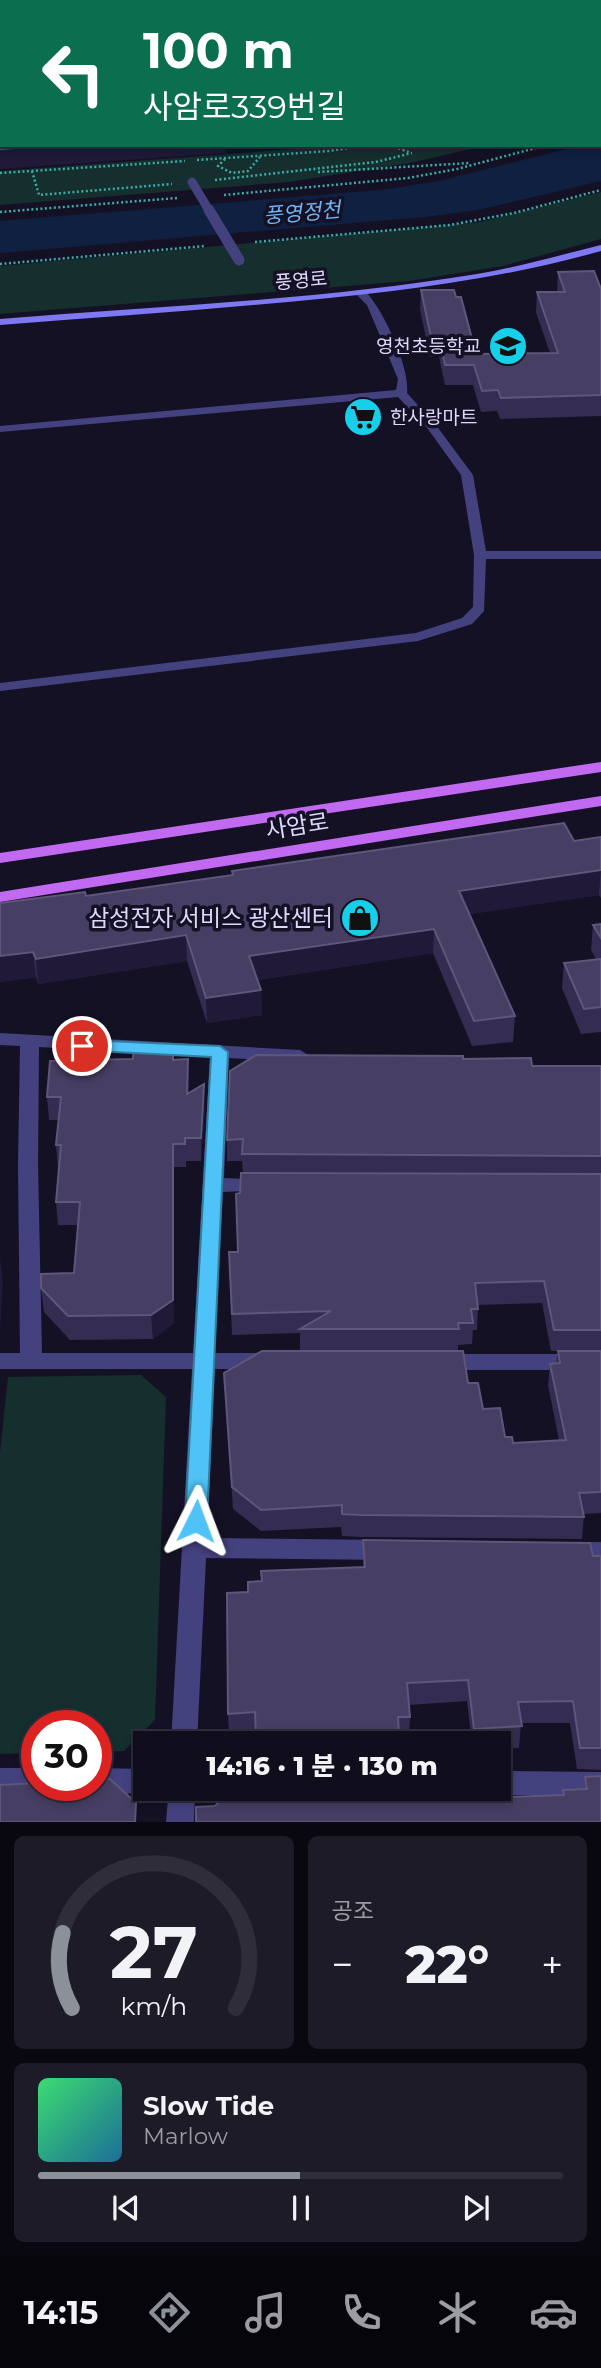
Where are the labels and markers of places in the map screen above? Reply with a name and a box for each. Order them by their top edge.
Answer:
school or university icon: 영천초등학교 [487,325,529,367]
place label: 영천초등학교 [376,335,481,358]
supermarket icon: 한사랑마트 [342,396,384,438]
place label: 한사랑마트 [390,406,477,429]
shop icon: 삼성전자 서비스 광산센터 [339,897,381,939]
place label: 삼성전자 서비스 광산센터 [88,904,333,932]
pin [52,1016,112,1076]

